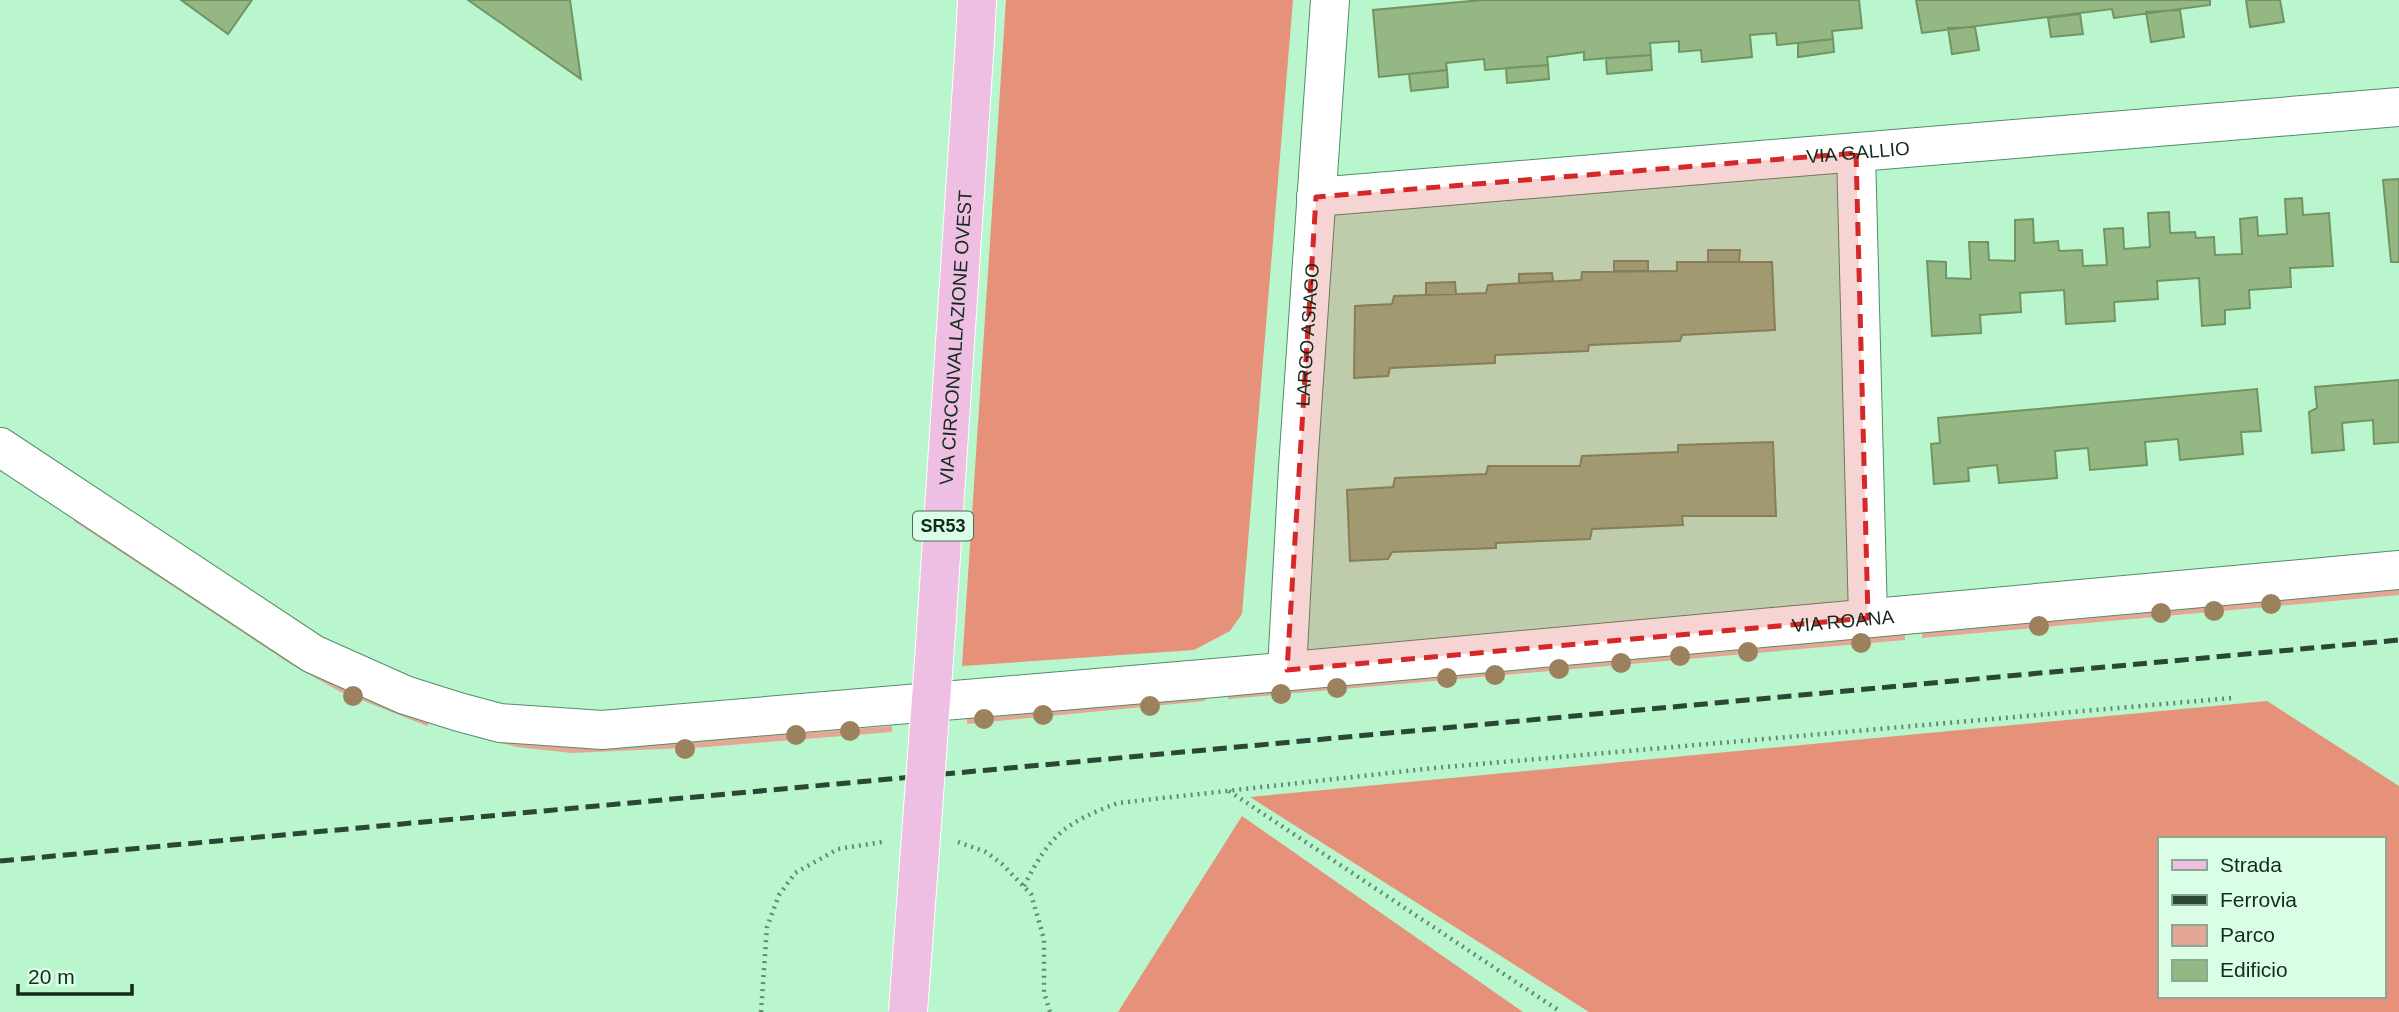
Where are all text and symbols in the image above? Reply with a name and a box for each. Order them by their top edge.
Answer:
street label: VIA GALLIO [1806,137,1911,167]
street label: VIA CIRCONVALLAZIONE OVEST [935,189,976,486]
street label: LARGO ASIAGO [1292,262,1322,407]
road number: SR53 [913,512,973,540]
street label: VIA ROANA [1791,606,1895,636]
legend [2158,837,2385,998]
text: Strada [2220,853,2282,876]
text: Ferrovia [2220,888,2297,911]
text: Parco [2220,923,2275,946]
scale bar [18,953,131,997]
text: Edificio [2220,958,2288,981]
text: 20 m [28,965,75,988]

